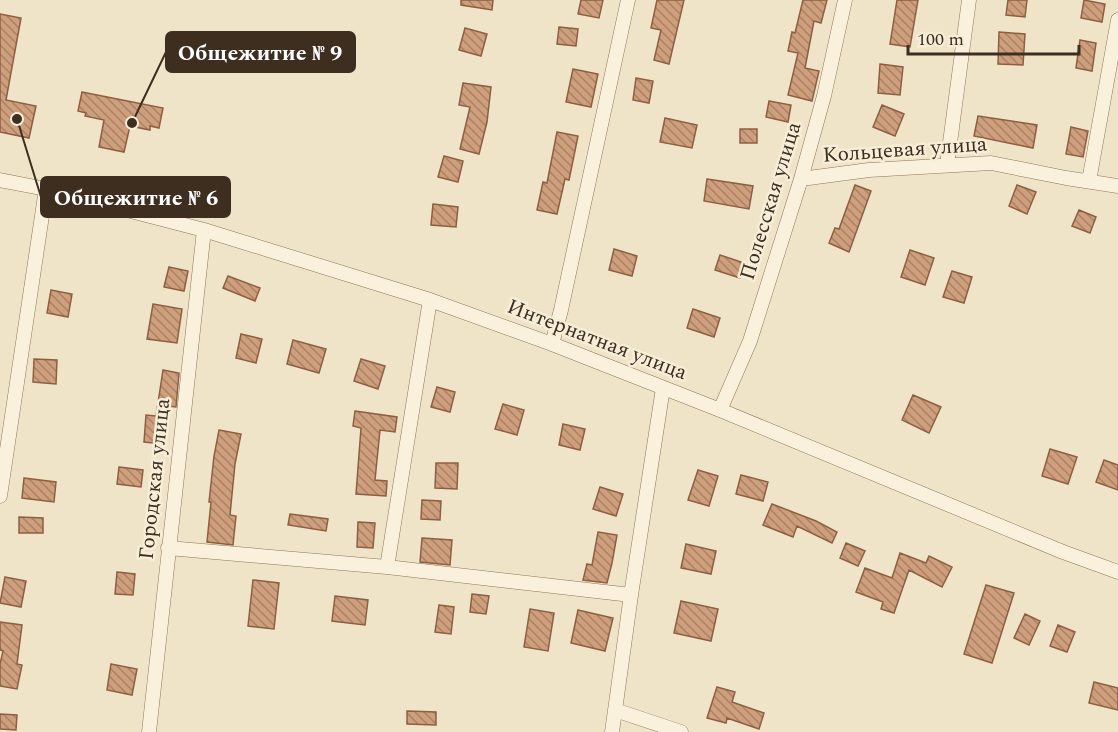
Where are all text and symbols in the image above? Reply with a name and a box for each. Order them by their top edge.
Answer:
scale bar [908,18,1079,56]
text: 100 m [917,26,964,53]
callout: Общежитие № 9 [166,32,355,72]
text: Общежитие № 9 [178,37,342,70]
street label: Полесская улица [732,117,810,284]
street label: Кольцевая улица [822,128,989,172]
callout: Общежитие № 6 [41,177,230,217]
text: Общежитие № 6 [54,182,218,215]
street label: Интернатная улица [502,291,693,389]
street label: Городская улица [131,396,179,561]

